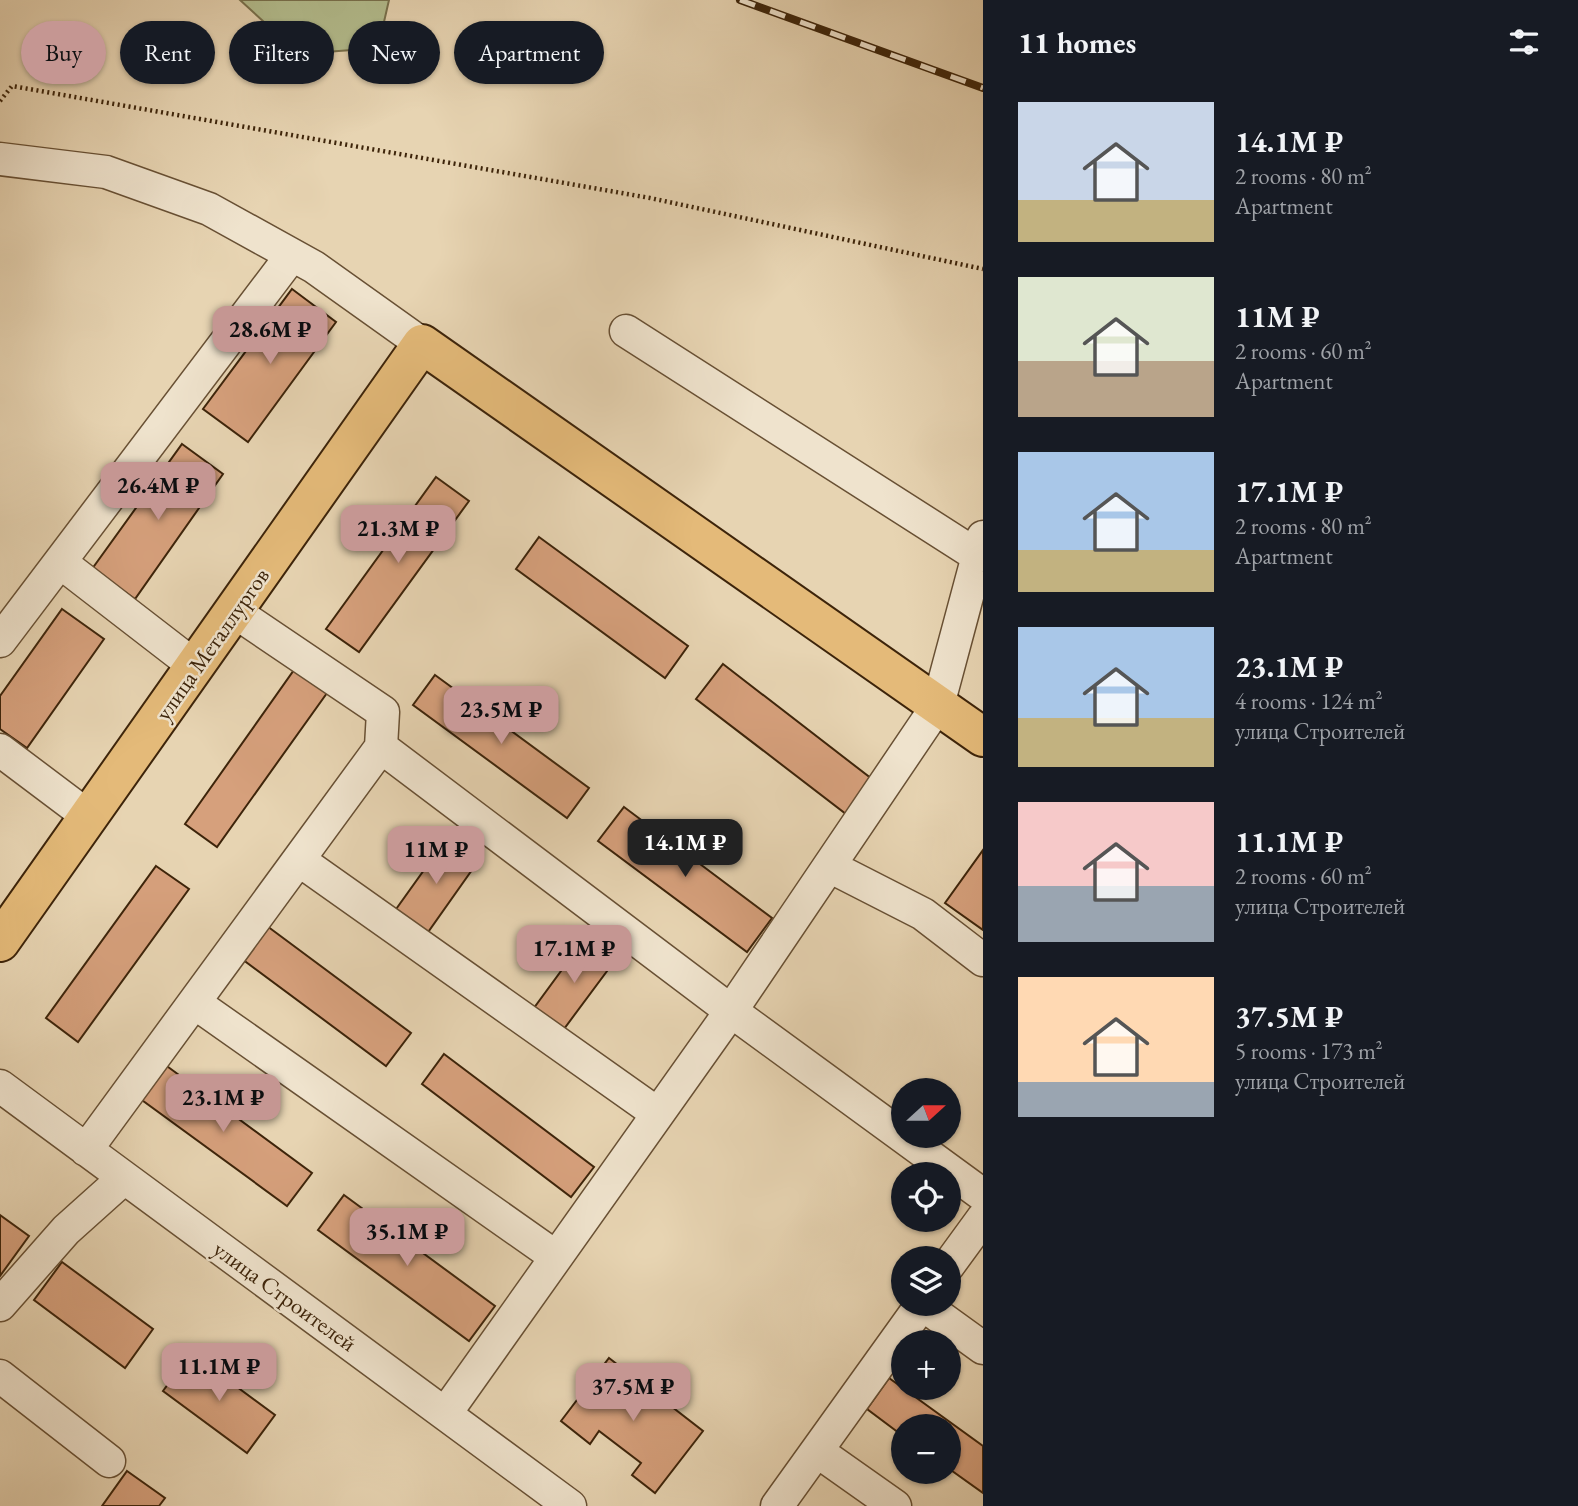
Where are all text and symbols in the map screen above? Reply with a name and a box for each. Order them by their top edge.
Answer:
chip: Buy [21,21,106,84]
chip: Rent [120,21,215,84]
chip: Filters [229,21,334,84]
chip: New [348,21,440,84]
chip: Apartment [454,21,604,84]
text: 11 homes [1018,23,1136,62]
icon: filters [1505,23,1543,61]
text: 14.1M ₽ [1235,122,1343,161]
icon: home [1074,130,1158,214]
text: 2 rooms · 80 m² [1235,161,1372,191]
text: Apartment [1235,191,1333,221]
text: 11M ₽ [1235,297,1320,336]
icon: home [1074,305,1158,389]
pin: 28.6M ₽ [205,306,335,366]
text: 28.6M ₽ [229,314,311,344]
text: 2 rooms · 60 m² [1235,336,1372,366]
text: Apartment [1235,366,1333,396]
pin: 26.4M ₽ [93,462,223,522]
text: 26.4M ₽ [117,470,199,500]
text: 17.1M ₽ [1235,472,1343,511]
icon: home [1074,480,1158,564]
pin: 21.3M ₽ [333,505,463,565]
text: 2 rooms · 80 m² [1235,511,1372,541]
text: 21.3M ₽ [357,513,439,543]
text: Apartment [1235,541,1333,571]
street label: улица Металлургов [148,562,276,726]
text: 23.1M ₽ [1235,647,1343,686]
icon: home [1074,655,1158,739]
pin: 23.5M ₽ [436,686,566,746]
text: 4 rooms · 124 m² [1235,686,1383,716]
text: 23.5M ₽ [460,694,542,724]
text: улица Строителей [1235,716,1405,746]
pin: 14.1M ₽ [620,820,750,879]
text: 11.1M ₽ [1235,822,1343,861]
pin: 11M ₽ [387,826,485,886]
text: 14.1M ₽ [644,827,726,857]
icon: home [1074,830,1158,914]
text: 11M ₽ [403,834,469,864]
text: 2 rooms · 60 m² [1235,861,1372,891]
text: улица Строителей [1235,891,1405,921]
pin: 17.1M ₽ [509,926,639,985]
text: 17.1M ₽ [533,933,615,963]
text: 37.5M ₽ [1235,997,1343,1036]
icon: home [1074,1005,1158,1089]
text: 5 rooms · 173 m² [1235,1036,1383,1066]
text: улица Строителей [1235,1066,1405,1096]
pin: 23.1M ₽ [158,1074,288,1134]
north arrow [891,1078,961,1148]
map controls [891,1078,961,1484]
text: 23.1M ₽ [182,1082,264,1112]
button: locate [891,1162,961,1232]
pin: 35.1M ₽ [342,1208,472,1268]
text: 35.1M ₽ [366,1216,448,1246]
street label: улица Строителей [207,1234,363,1358]
button: layers [891,1246,961,1316]
button: + [891,1330,961,1400]
pin: 11.1M ₽ [154,1344,284,1403]
text: 11.1M ₽ [178,1351,260,1381]
pin: 37.5M ₽ [568,1364,698,1423]
text: 37.5M ₽ [592,1371,674,1401]
button: − [891,1414,961,1484]

